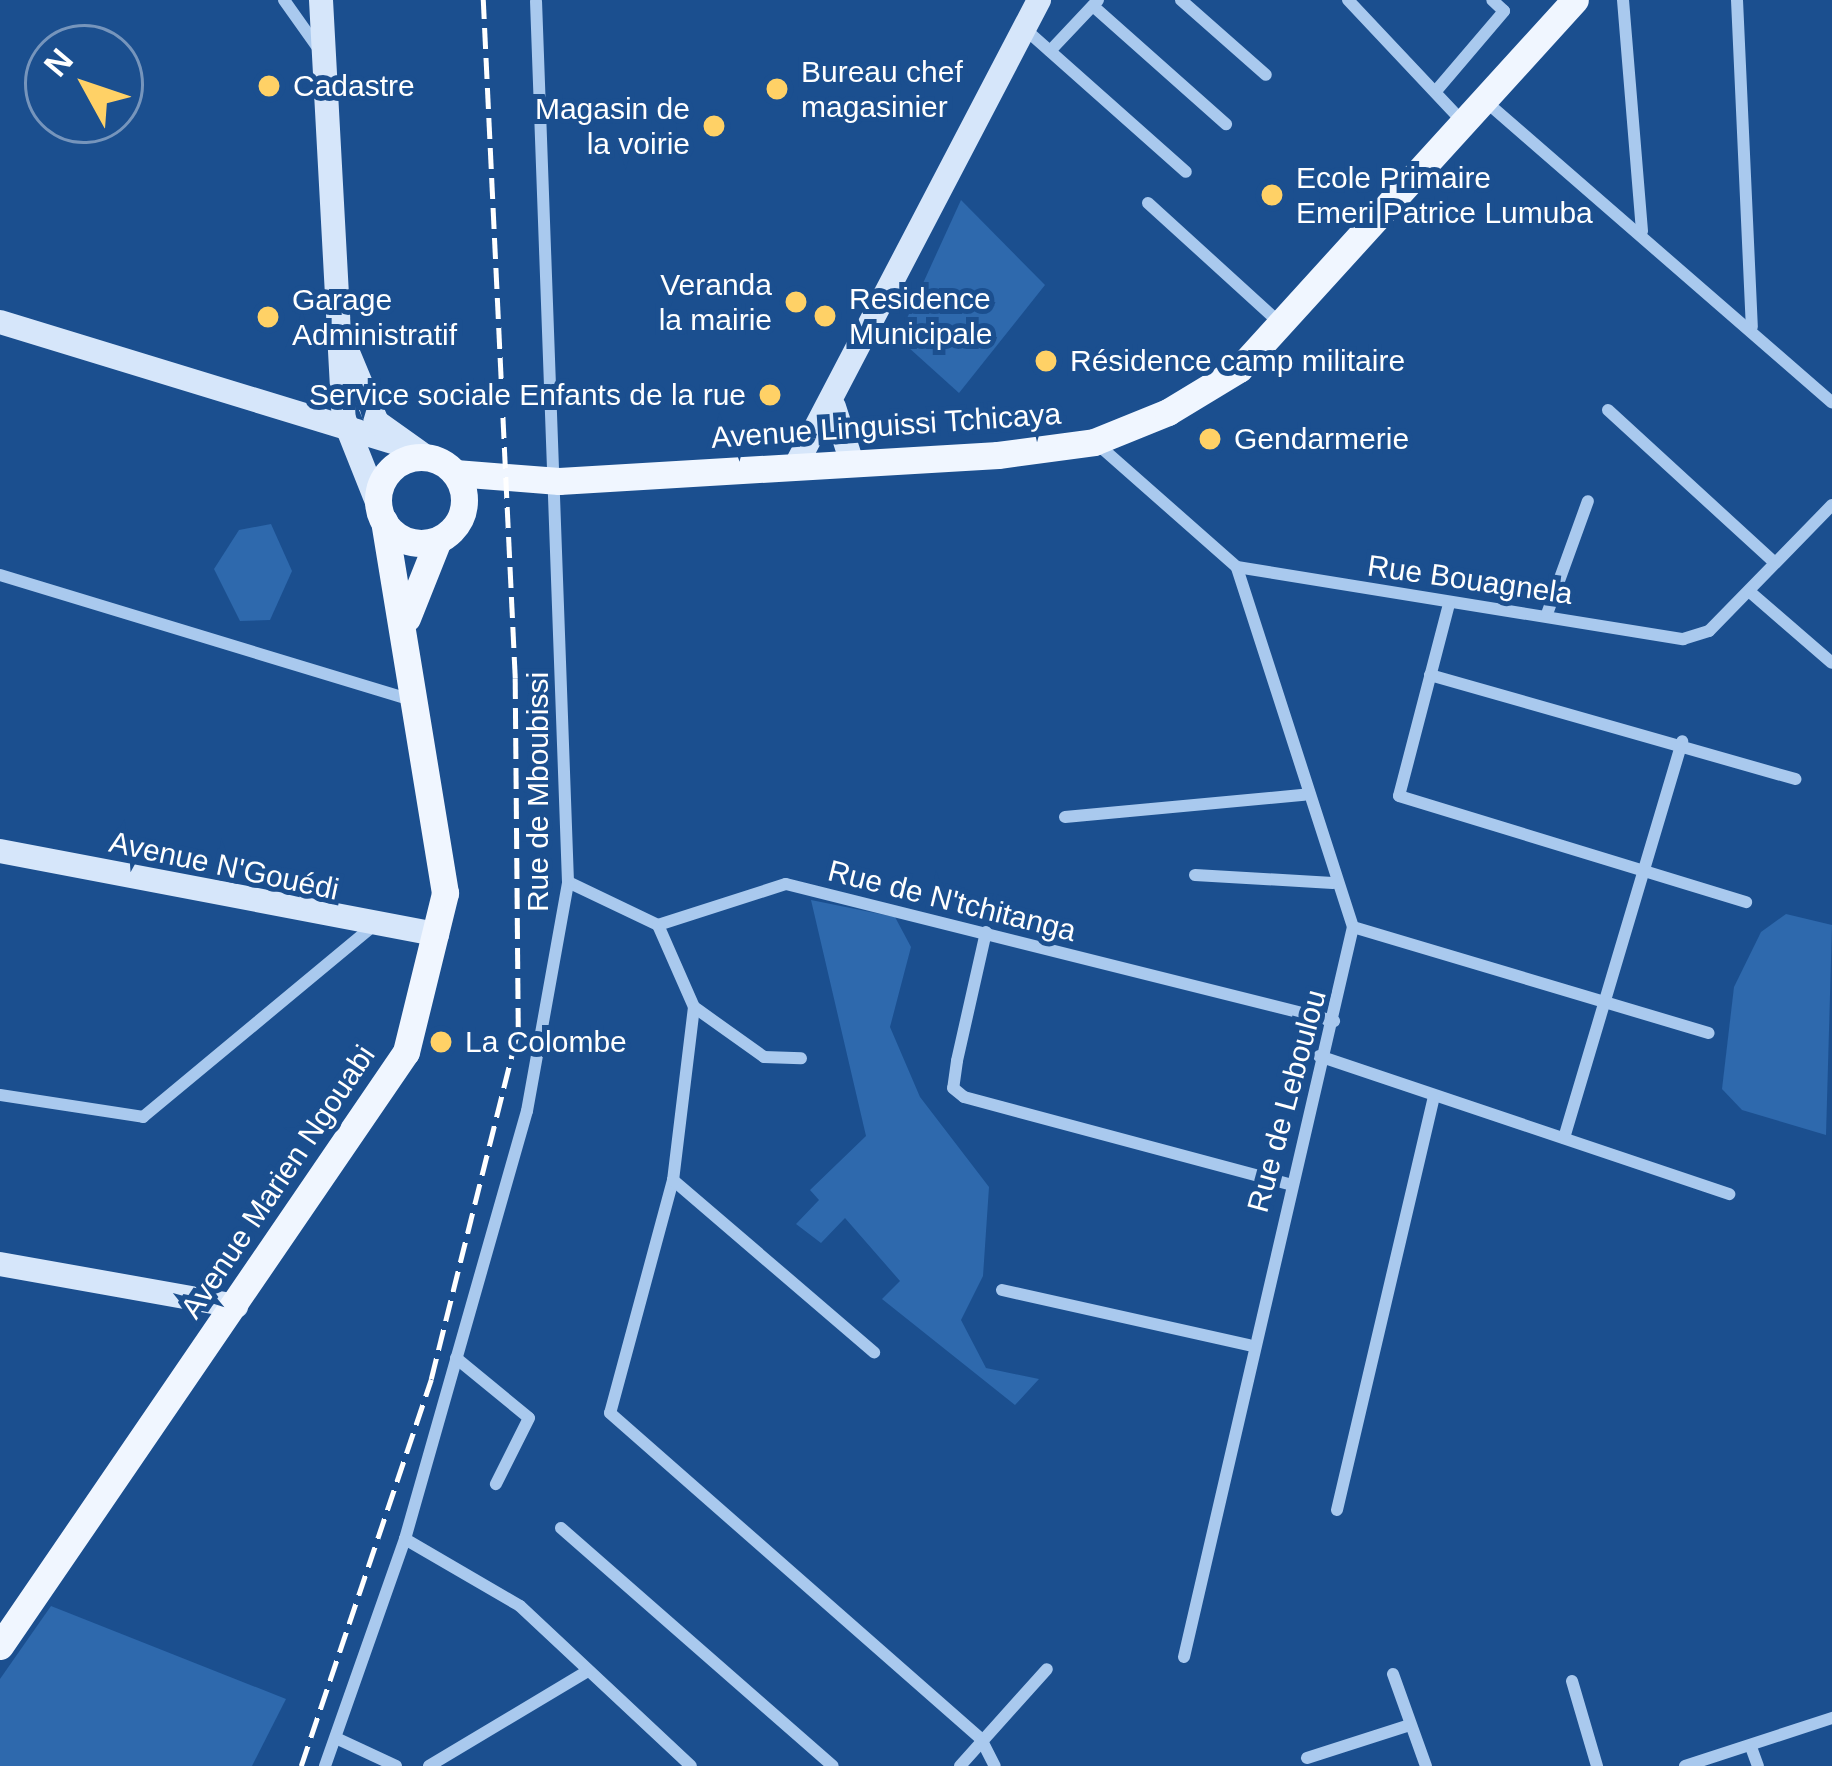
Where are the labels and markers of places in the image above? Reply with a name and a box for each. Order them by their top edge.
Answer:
place label: Bureau chef magasinier [801,54,963,124]
place label: Cadastre [293,68,415,104]
marker: Cadastre [256,73,282,99]
marker: Bureau chef magasinier [764,76,790,102]
place label: Magasin de la voirie [535,91,690,162]
marker: Magasin de la voirie [701,113,727,139]
place label: Ecole Primaire Emeri Patrice Lumuba [1296,160,1593,231]
marker: Ecole Primaire Emeri Patrice Lumuba [1259,182,1285,208]
place label: Veranda la mairie [659,267,772,338]
place label: Residence Municipale [849,281,992,352]
place label: Garage Administratif [292,282,457,352]
marker: Veranda la mairie [783,289,809,315]
marker: Residence Municipale [812,303,838,329]
marker: Garage Administratif [255,304,281,330]
place label: Résidence camp militaire [1070,343,1405,379]
marker: Résidence camp militaire [1033,348,1059,374]
place label: Service sociale Enfants de la rue [309,377,746,413]
marker: Service sociale Enfants de la rue [757,382,783,408]
place label: Gendarmerie [1234,421,1409,457]
marker: Gendarmerie [1197,426,1223,452]
place label: La Colombe [465,1024,627,1060]
marker: La Colombe [428,1029,454,1055]

